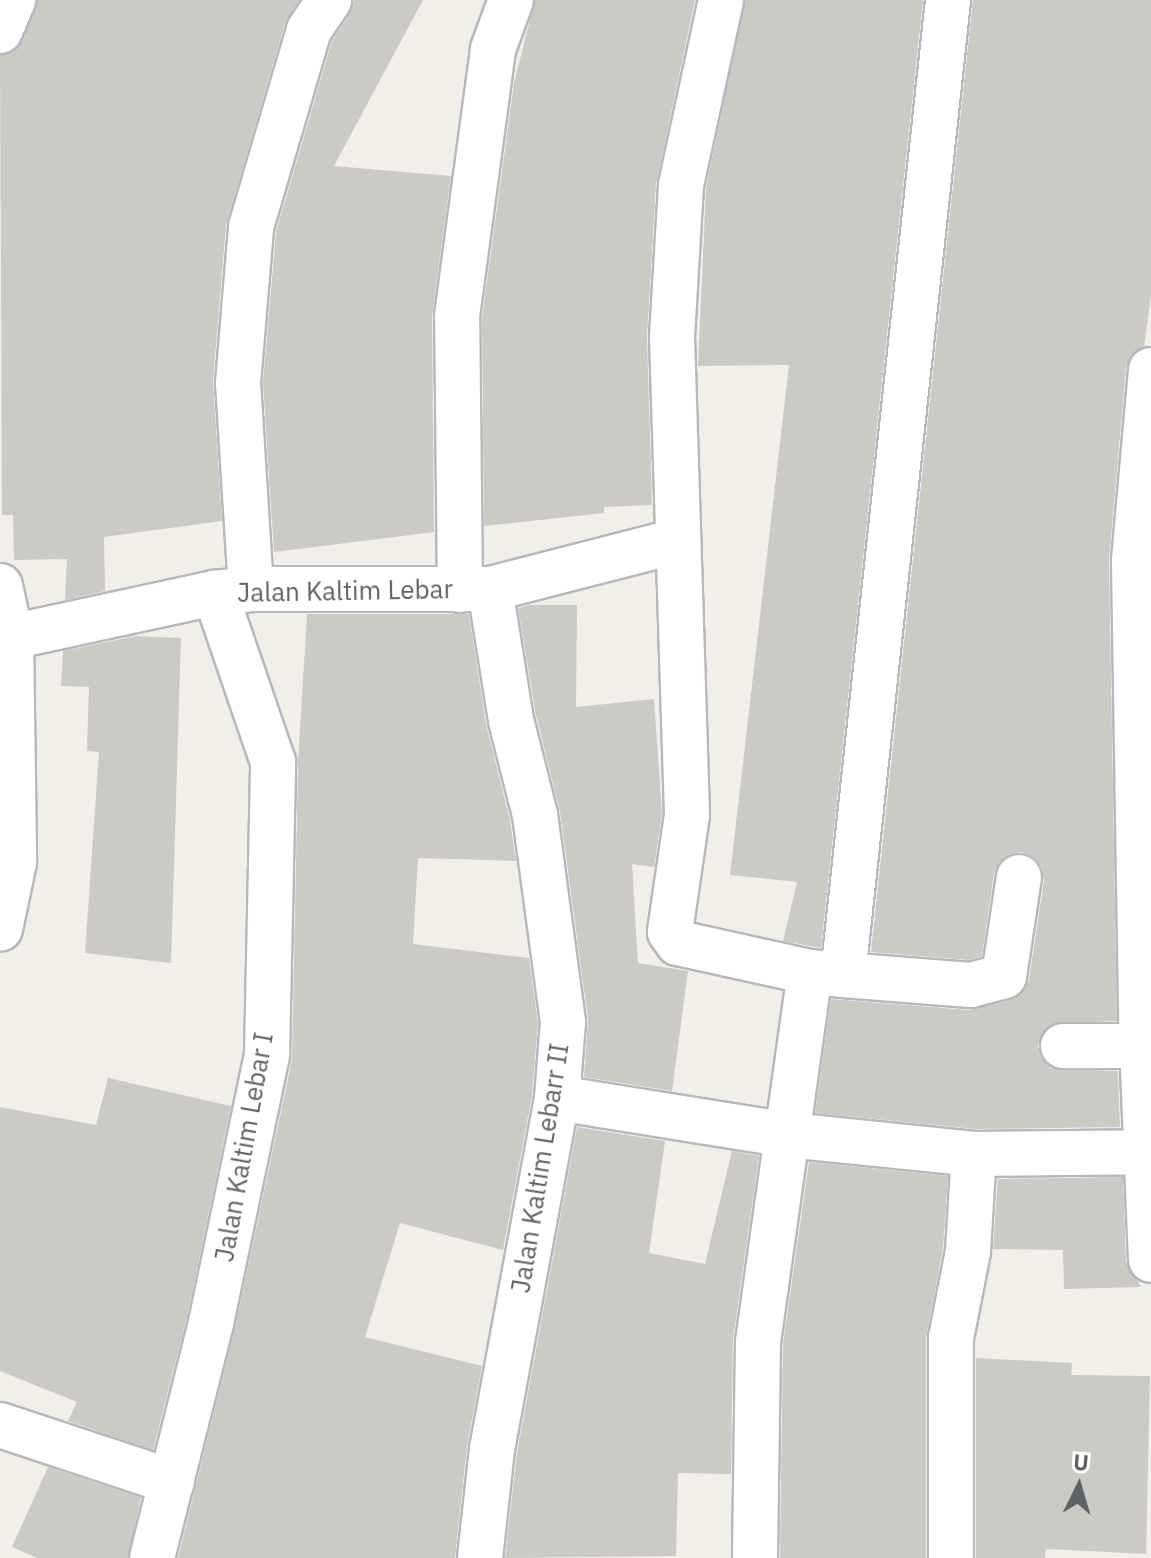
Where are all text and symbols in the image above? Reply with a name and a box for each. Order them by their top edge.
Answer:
street label: Jalan Kaltim Lebar [237,574,453,608]
street label: Jalan Kaltim Lebar I [208,1030,280,1264]
street label: Jalan Kaltim Lebarr II [505,1041,575,1295]
north arrow [1039,1446,1119,1526]
text: U [1072,1446,1090,1477]

